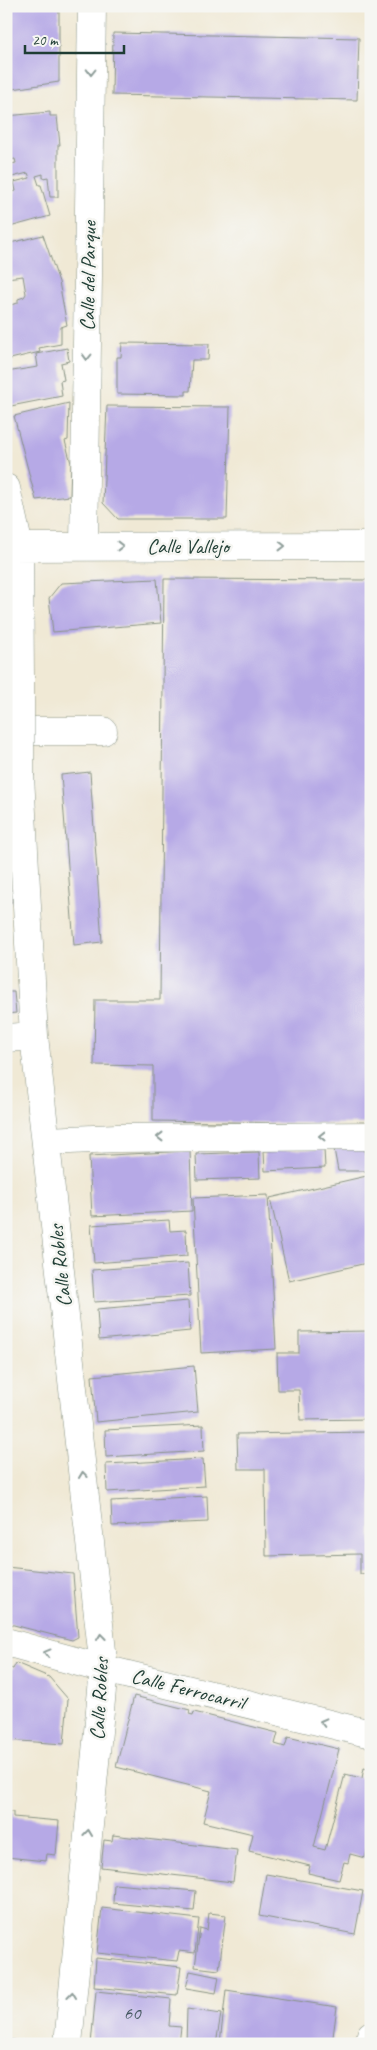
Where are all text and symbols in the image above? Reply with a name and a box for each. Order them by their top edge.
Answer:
scale bar [25,22,124,54]
text: 20 m [32,31,59,50]
one-way arrow [86,69,96,77]
street label: Calle del Parque [74,220,102,331]
one-way arrow [81,354,92,362]
street label: Calle Vallejo [147,533,231,559]
one-way arrow [116,541,124,551]
one-way arrow [279,541,287,551]
one-way arrow [318,1131,326,1141]
one-way arrow [155,1132,163,1142]
street label: Calle Robles [43,1222,77,1308]
one-way arrow [78,1471,89,1479]
one-way arrow [96,1633,107,1641]
one-way arrow [42,1648,51,1659]
street label: Calle Robles [84,1655,114,1741]
street label: Calle Ferrocarril [129,1662,251,1716]
one-way arrow [319,1717,328,1728]
one-way arrow [82,1829,93,1837]
one-way arrow [67,1991,78,1999]
house number: 60 [123,2001,142,2025]

